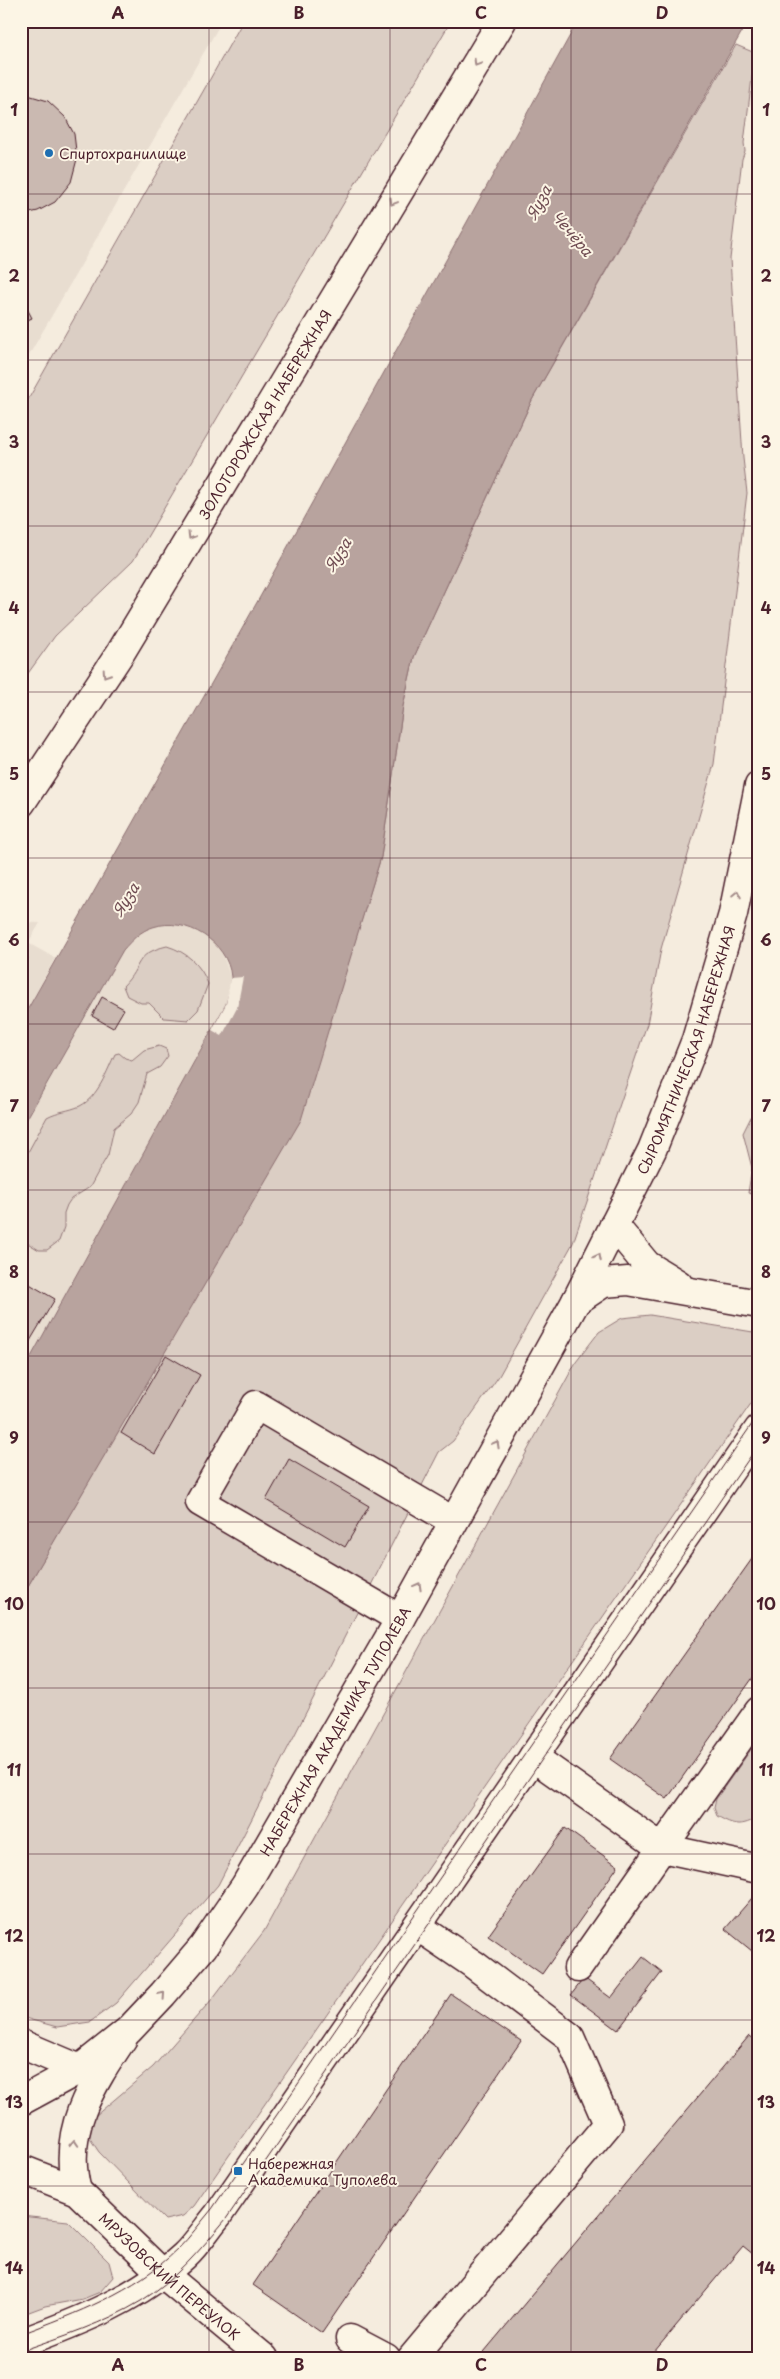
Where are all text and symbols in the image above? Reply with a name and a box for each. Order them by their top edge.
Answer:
text: A [112,0,125,24]
text: B [294,0,305,24]
text: C [475,0,487,24]
text: D [656,0,668,24]
one-way arrow [474,57,484,66]
text: 1 [10,97,18,121]
text: 1 [762,97,770,121]
place label: Спиртохранилище [59,143,187,164]
marker: Спиртохранилище [43,147,55,159]
water label: Яуза [519,180,557,223]
one-way arrow [390,197,400,206]
water label: Чечёра [547,205,599,261]
text: 2 [8,263,20,287]
text: 2 [760,263,772,287]
street label: ЗОЛОТОРОЖСКАЯ НАБЕРЕЖНАЯ [193,305,336,523]
text: 3 [9,429,19,453]
text: 3 [761,429,771,453]
one-way arrow [188,530,198,539]
water label: Яуза [318,532,357,575]
text: 4 [9,595,20,619]
text: 4 [761,595,772,619]
one-way arrow [103,668,112,678]
text: 5 [9,761,19,785]
text: 5 [761,761,771,785]
water label: Яуза [106,877,145,920]
one-way arrow [731,890,742,899]
street label: СЫРОМЯТНИЧЕСКАЯ НАБЕРЕЖНАЯ [631,923,740,1178]
text: 6 [8,927,20,951]
text: 6 [760,927,772,951]
text: 7 [9,1093,19,1117]
text: 7 [761,1093,771,1117]
one-way arrow [592,1253,602,1262]
text: 8 [9,1259,19,1283]
text: 8 [761,1259,771,1283]
text: 9 [9,1425,19,1449]
text: 9 [761,1425,771,1449]
one-way arrow [490,1440,500,1449]
one-way arrow [412,1582,422,1591]
text: 10 [4,1591,24,1615]
text: 10 [756,1591,776,1615]
street label: НАБЕРЕЖНАЯ АКАДЕМИКА ТУПОЛЕВА [254,1603,415,1860]
text: 11 [7,1757,21,1781]
text: 11 [759,1757,773,1781]
text: 12 [5,1923,23,1947]
text: 12 [757,1923,775,1947]
one-way arrow [156,1991,165,2000]
text: 13 [5,2089,23,2113]
text: 13 [757,2089,775,2113]
one-way arrow [68,2139,79,2147]
place label: Набережная Академика Туполева [248,2153,397,2190]
marker: Набережная Академика Туполева [232,2165,244,2177]
street label: МРУЗОВСКИЙ ПЕРЕУЛОК [95,2208,245,2344]
text: 14 [5,2255,23,2279]
text: 14 [757,2255,775,2279]
text: A [112,2352,125,2376]
text: B [294,2352,305,2376]
text: C [475,2352,487,2376]
text: D [656,2352,668,2376]

